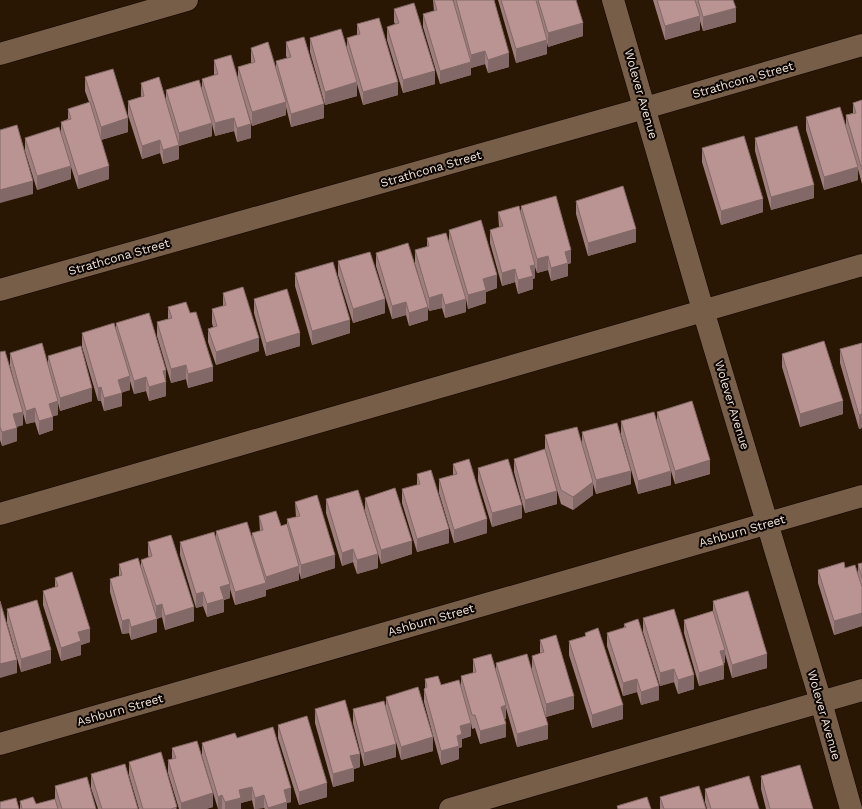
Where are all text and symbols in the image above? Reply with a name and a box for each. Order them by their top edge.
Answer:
street label: Wolever Avenue [622,48,661,141]
street label: Strathcona Street [691,59,795,101]
street label: Strathcona Street [379,148,483,190]
street label: Strathcona Street [67,236,171,278]
street label: Wolever Avenue [712,359,752,451]
street label: Ashburn Street [697,512,787,550]
street label: Ashburn Street [386,601,476,639]
street label: Wolever Avenue [805,669,844,762]
street label: Ashburn Street [75,691,165,729]

